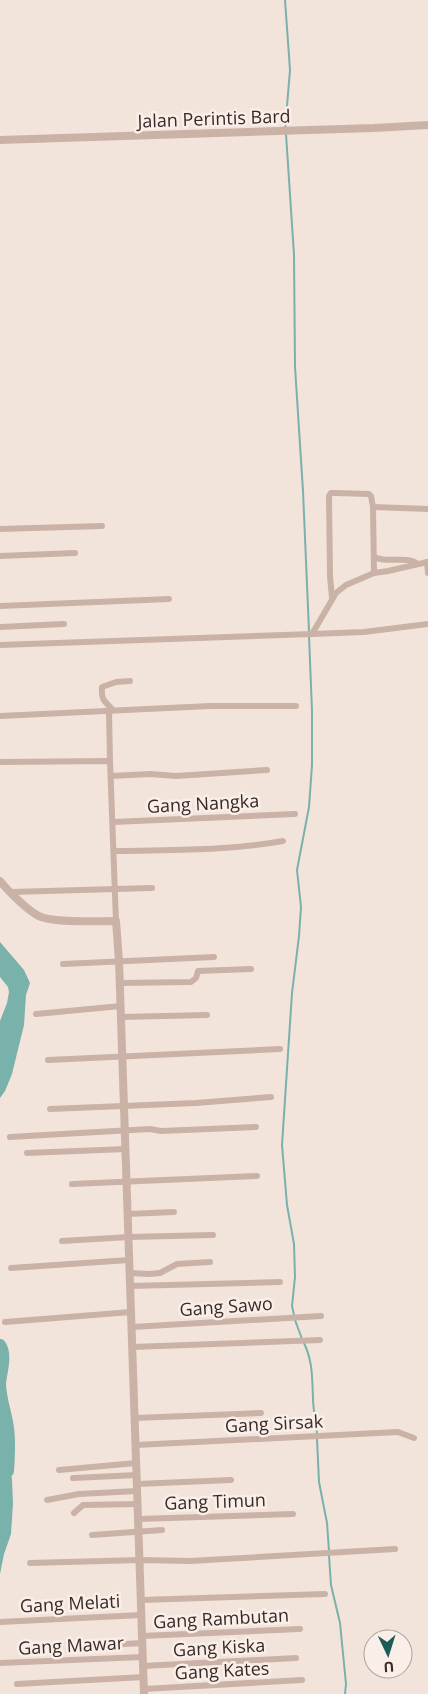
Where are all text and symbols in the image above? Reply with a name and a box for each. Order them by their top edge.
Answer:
street label: Jalan Perintis Bard [135,103,291,133]
street label: Gang Nangka [146,788,260,818]
street label: Gang Sawo [179,1291,273,1321]
street label: Gang Sirsak [224,1408,324,1438]
street label: Gang Timun [164,1487,266,1515]
street label: Gang Melati [19,1588,121,1618]
street label: Gang Rambutan [153,1602,289,1634]
north arrow [363,1629,413,1679]
street label: Gang Mawar [17,1630,125,1660]
street label: Gang Kiska [172,1633,266,1661]
street label: Gang Kates [174,1656,270,1684]
text: U [383,1658,395,1677]

